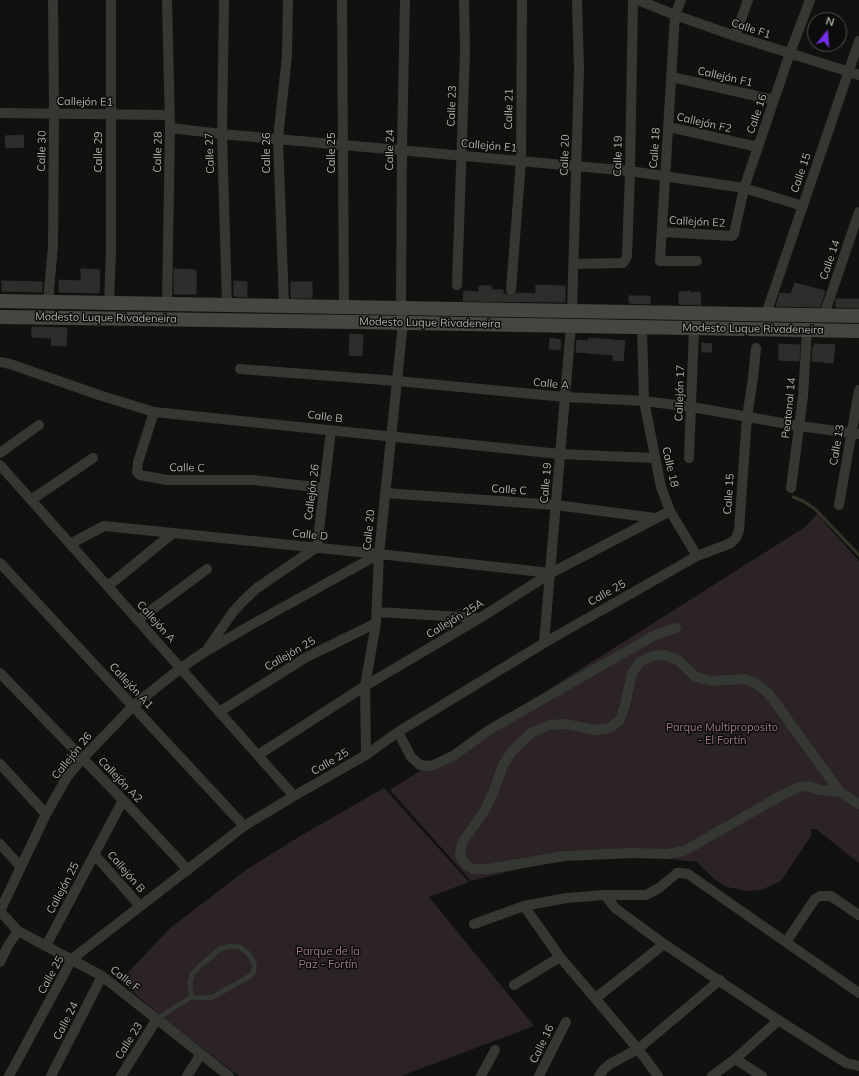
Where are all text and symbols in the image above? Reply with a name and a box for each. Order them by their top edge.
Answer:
north arrow [807,12,847,52]
text: N [824,14,836,29]
street label: Calle F1 [730,16,772,42]
street label: Callejón F1 [696,64,754,90]
street label: Calle 23 [445,85,459,127]
street label: Calle 21 [502,88,516,130]
street label: Calle 16 [744,92,770,136]
street label: Callejón E1 [57,95,113,109]
street label: Callejón F2 [675,110,733,136]
street label: Calle 18 [647,127,663,169]
street label: Calle 24 [383,129,397,171]
street label: Calle 30 [35,130,49,172]
street label: Calle 29 [92,131,106,173]
street label: Calle 28 [151,131,165,173]
street label: Calle 27 [203,132,217,174]
street label: Calle 26 [260,132,274,174]
street label: Calle 25 [325,132,339,174]
street label: Calle 20 [558,134,572,176]
street label: Calle 19 [611,135,625,177]
street label: Callejón E1 [460,137,518,155]
street label: Calle 15 [788,151,814,195]
street label: Callejón E2 [668,214,726,230]
street label: Calle 14 [817,238,843,282]
street label: Modesto Luque Rivadeneira [35,310,177,326]
street label: Modesto Luque Rivadeneira [359,315,501,331]
street label: Modesto Luque Rivadeneira [682,321,824,337]
street label: Callejón 17 [672,364,688,422]
street label: Calle A [532,376,570,392]
street label: Peatonal 14 [779,377,799,439]
street label: Calle B [307,408,343,426]
street label: Calle 13 [827,424,847,466]
street label: Calle 18 [659,445,681,489]
street label: Calle C [169,461,205,475]
street label: Calle 19 [538,462,554,504]
street label: Callejón 26 [302,463,322,521]
street label: Calle 15 [721,473,737,515]
street label: Calle C [491,482,527,498]
street label: Calle 20 [360,509,378,551]
street label: Calle D [291,527,329,543]
street label: Calle 25 [586,577,628,609]
street label: Callejón 25A [424,597,486,641]
street label: Callejón A [134,598,178,646]
street label: Callejón 25 [262,634,318,674]
street label: Callejón A1 [106,660,156,712]
park label: Parque Multiproposito - El Fortín [666,721,778,747]
street label: Callejón 26 [49,730,95,782]
street label: Calle 25 [309,746,351,778]
street label: Callejón A2 [95,755,145,805]
street label: Callejón B [104,848,148,896]
street label: Callejón 25 [44,860,82,916]
park label: Parque de la Paz - Fortín [296,945,360,971]
street label: Calle 25 [35,954,67,996]
street label: Calle F [107,963,143,995]
street label: Calle 24 [51,1000,81,1042]
street label: Calle 23 [112,1020,146,1062]
street label: Calle 16 [527,1023,557,1065]

